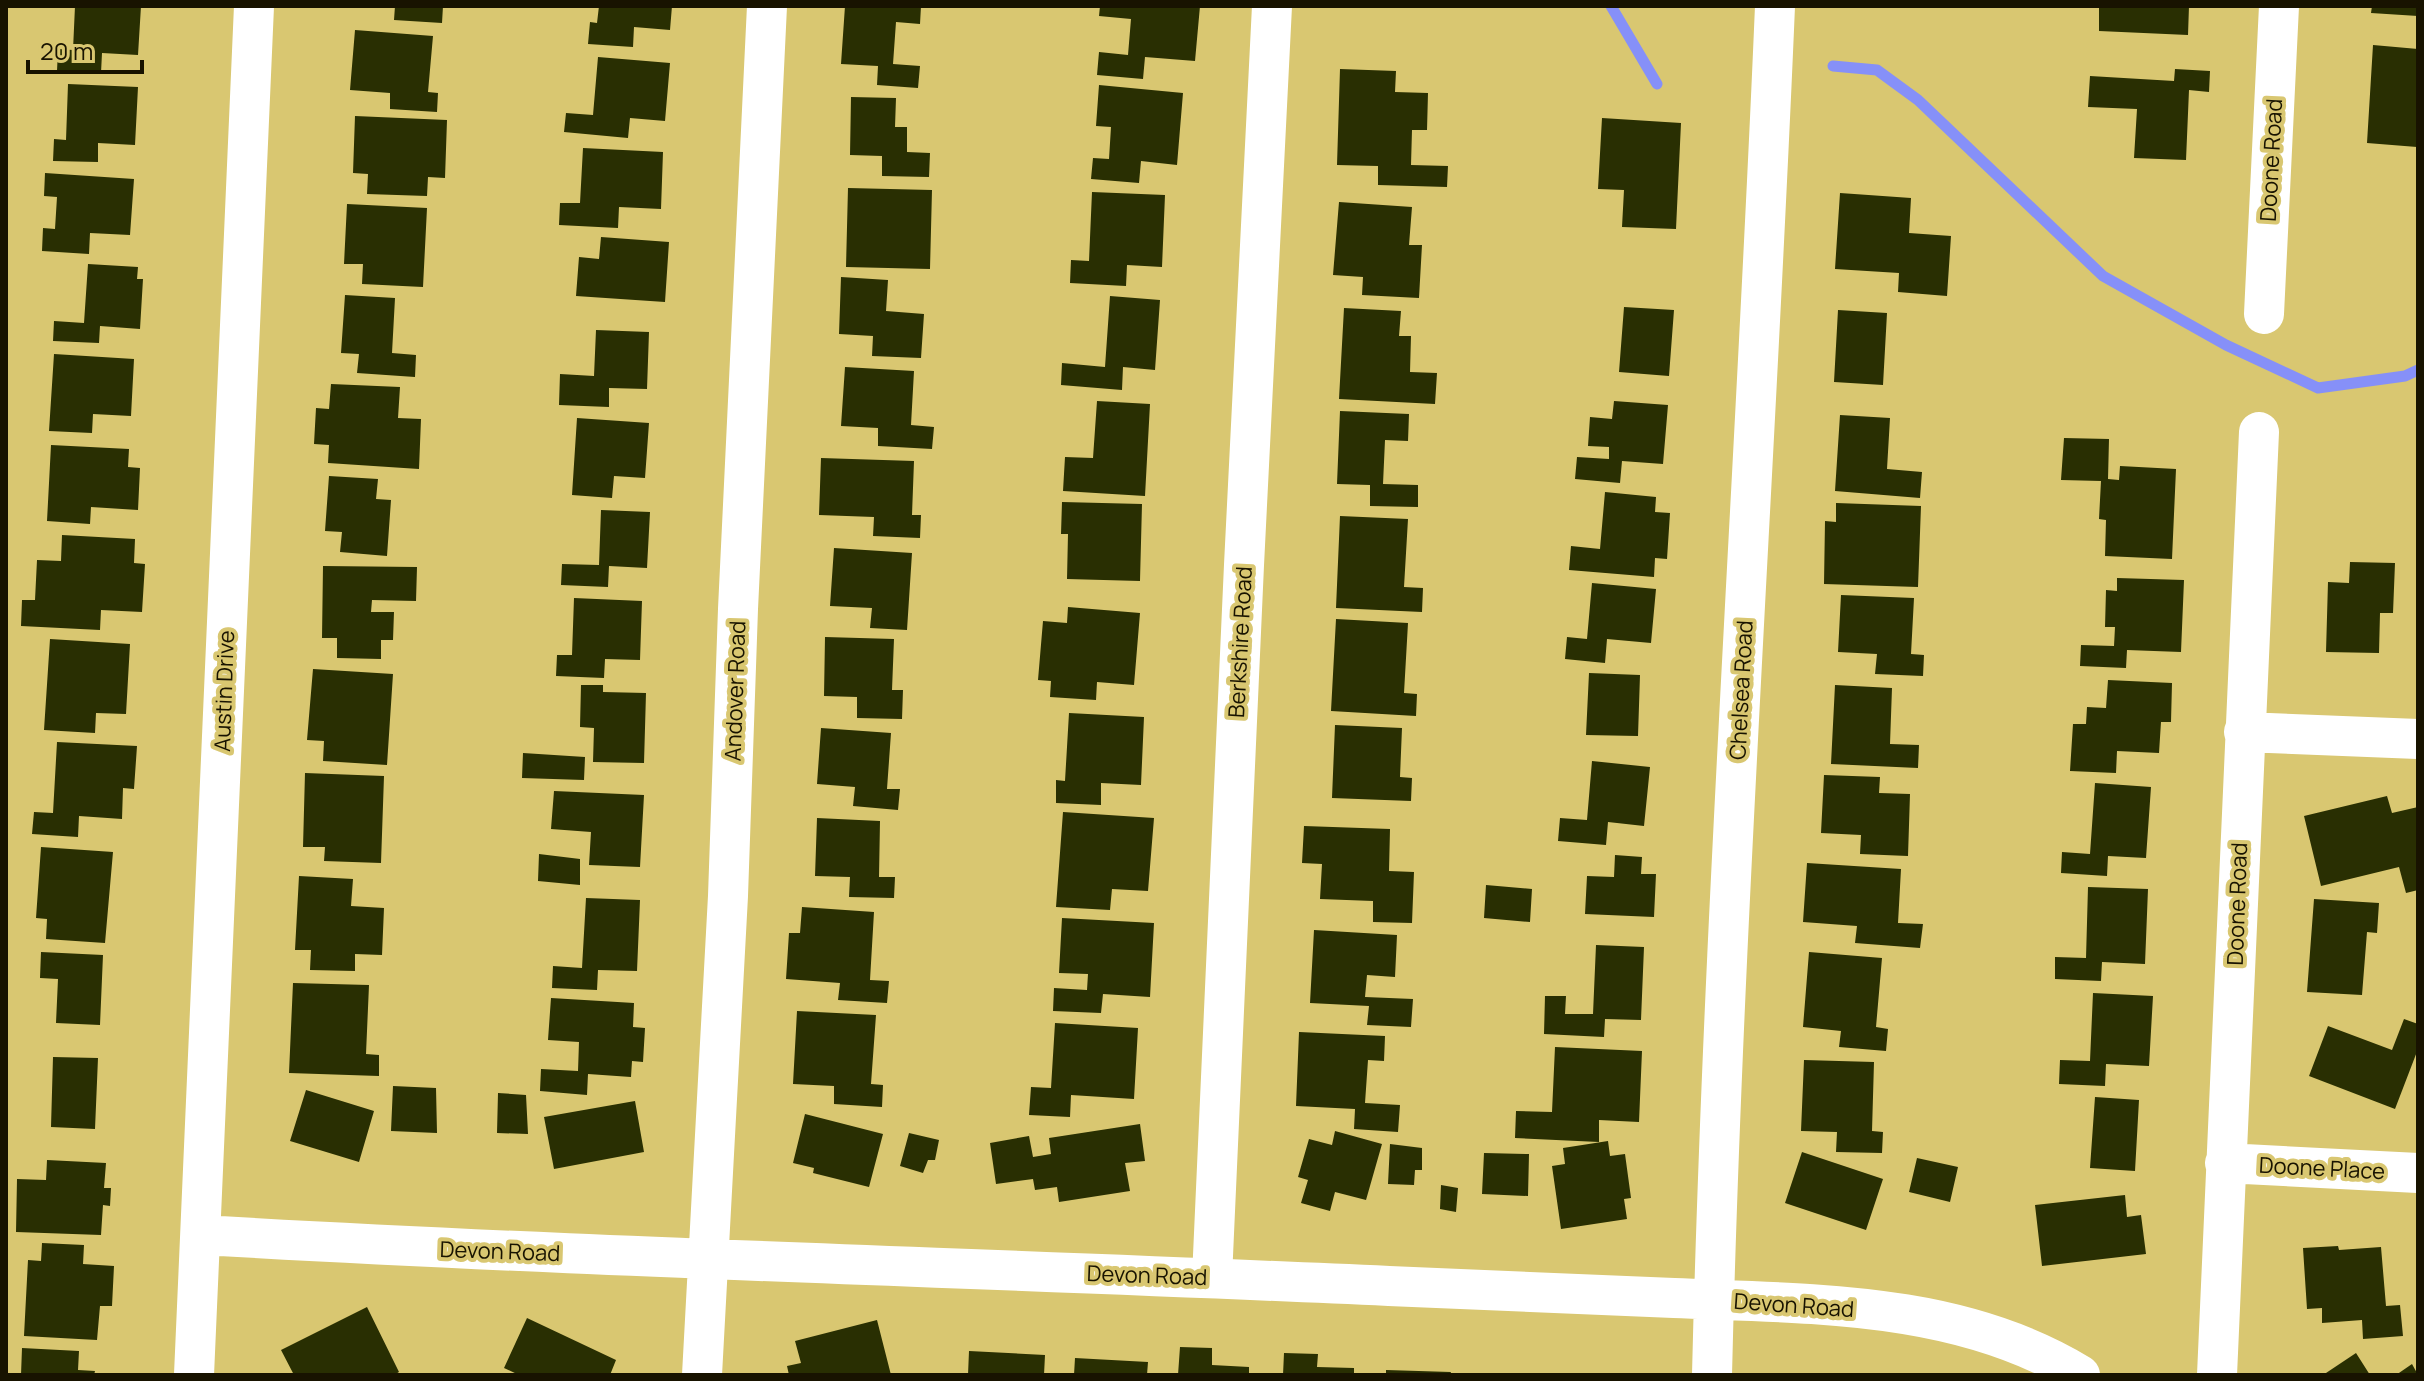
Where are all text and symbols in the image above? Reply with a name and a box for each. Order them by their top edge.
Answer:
scale bar [28,24,142,74]
text: 20 m [40,34,93,67]
street label: Doone Road [2253,98,2289,222]
street label: Berkshire Road [1221,565,1259,719]
street label: Chelsea Road [1722,619,1760,761]
street label: Andover Road [718,620,752,762]
street label: Austin Drive [207,630,241,752]
street label: Doone Road [2220,842,2254,966]
street label: Doone Place [2258,1150,2386,1186]
street label: Devon Road [439,1234,561,1268]
street label: Devon Road [1086,1258,1208,1292]
street label: Devon Road [1733,1286,1855,1324]

